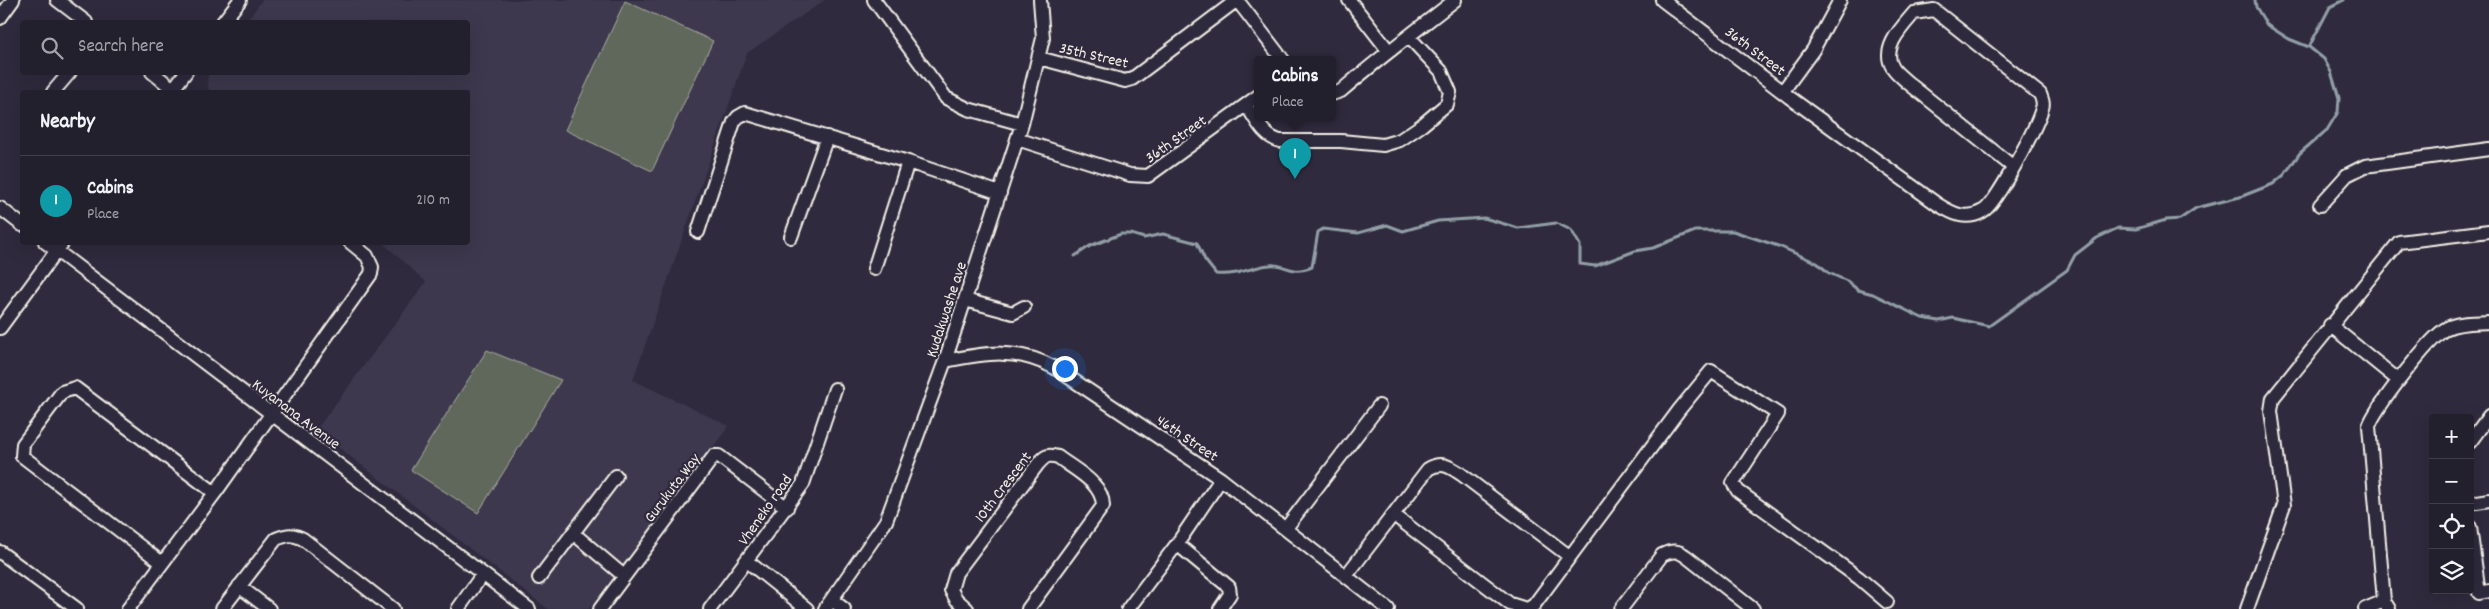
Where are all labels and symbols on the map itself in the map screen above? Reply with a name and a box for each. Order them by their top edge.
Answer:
street label: 36th Street [1719,22,1790,83]
street label: 35th Street [1057,37,1130,76]
street label: 36th Street [1141,110,1212,170]
pin: 1 [1279,138,1311,179]
street label: Kudakwashe ave [921,259,974,361]
your location [1052,356,1078,382]
street label: Kuyanana Avenue [246,374,345,456]
street label: 46th Street [1151,410,1222,468]
street label: 10th Crescent [970,447,1038,528]
street label: Gurukuta Way [639,449,707,528]
street label: Vheneko road [733,470,799,551]

